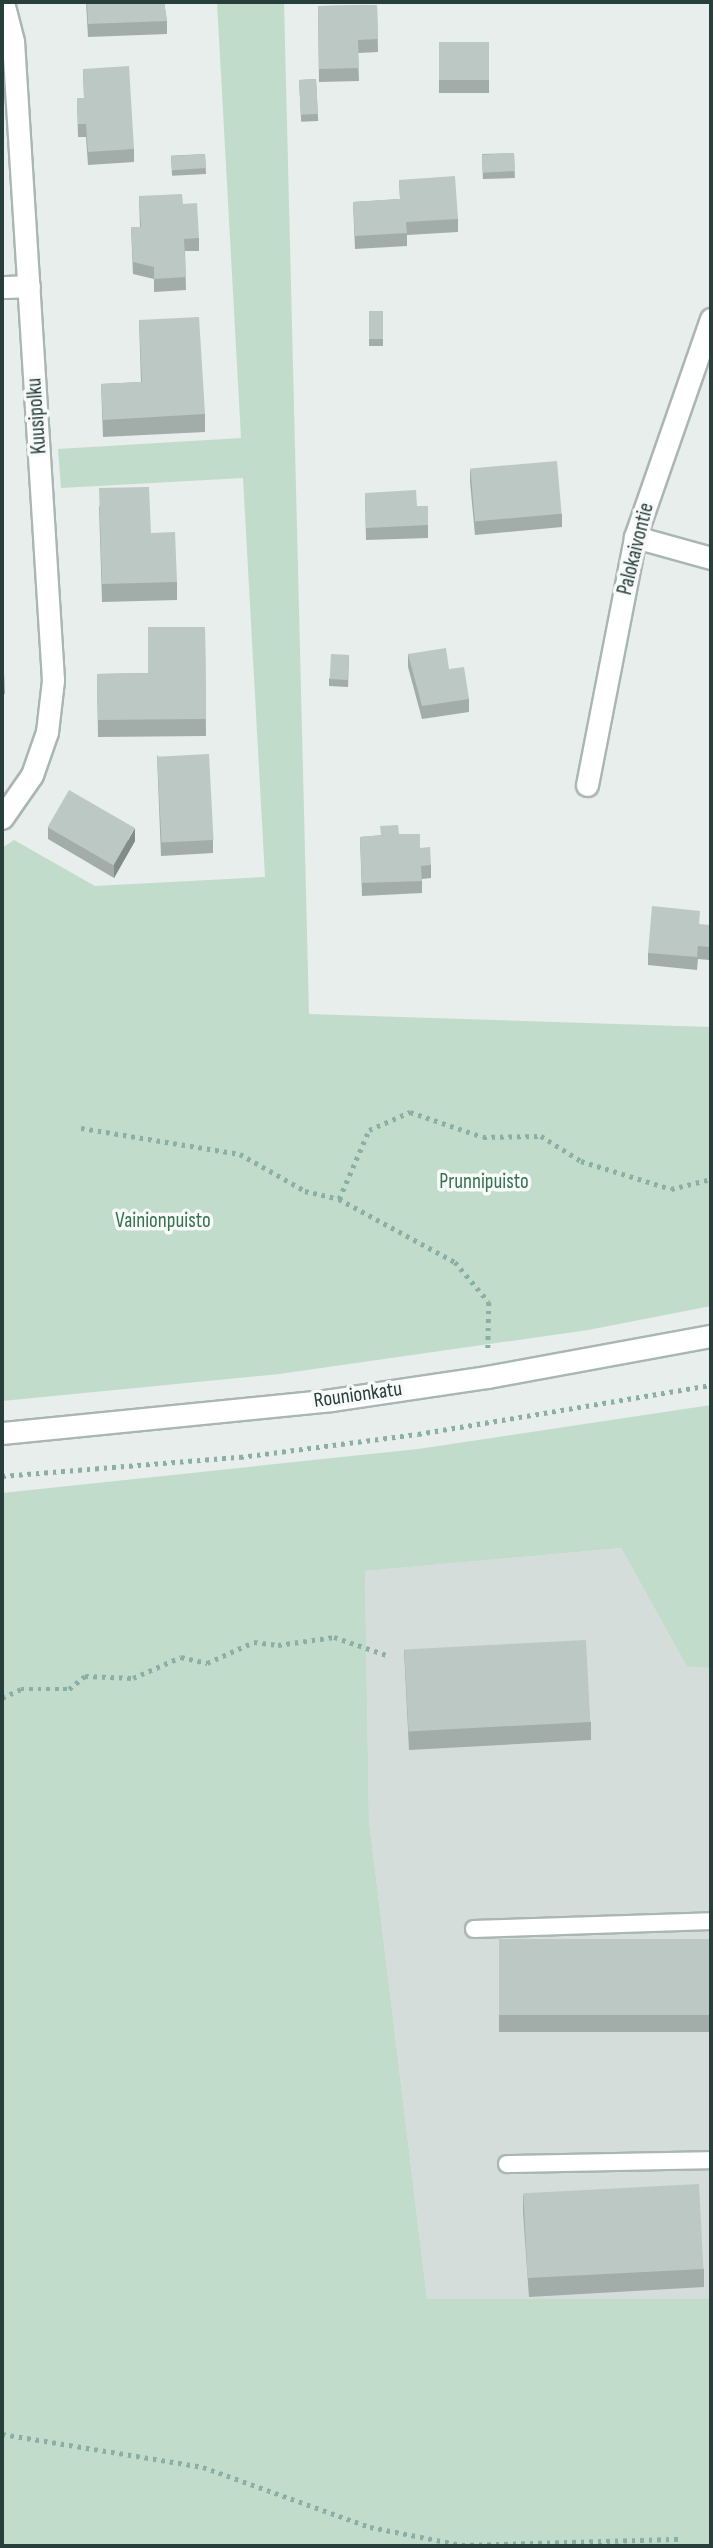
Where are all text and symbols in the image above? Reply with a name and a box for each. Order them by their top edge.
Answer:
street label: Kuusipolku [22,377,52,455]
street label: Palokaivontie [612,500,660,598]
park label: Prunnipuisto [439,1169,529,1195]
park label: Vainionpuisto [115,1208,211,1234]
street label: Rounionkatu [312,1376,404,1414]

